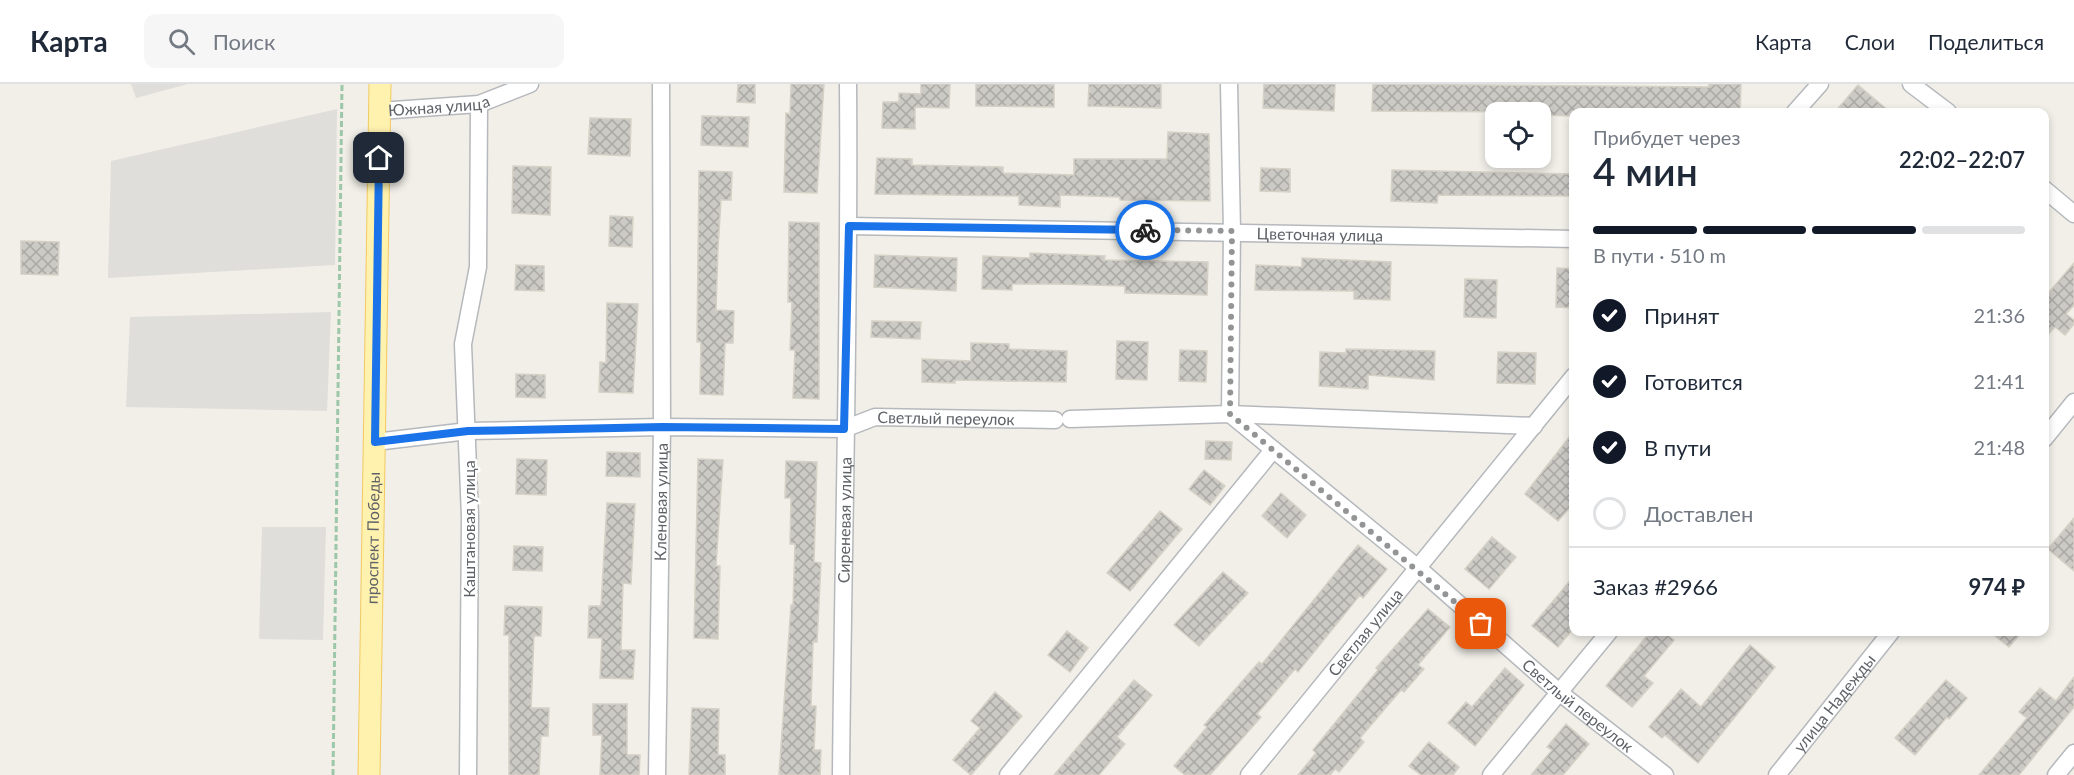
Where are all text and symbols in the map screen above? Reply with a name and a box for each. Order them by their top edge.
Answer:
search box [144,14,564,68]
text: Карта [30,24,108,58]
icon: search [165,25,198,58]
text: Поиск [213,28,276,55]
text: Карта [1755,29,1812,54]
text: Слои [1845,29,1895,54]
text: Поделиться [1928,29,2044,54]
street label: Южная улица [387,91,492,119]
map controls [1485,102,1551,168]
button: locate [1485,102,1551,168]
text: Прибудет через [1593,125,1740,149]
pin [353,132,404,183]
icon: home [362,141,395,174]
text: 22:02–22:07 [1899,146,2025,173]
text: 4 мин [1593,148,1698,194]
courier [1115,200,1175,260]
icon: bike [1129,214,1162,247]
street label: Цветочная улица [1257,223,1383,245]
text: В пути · 510 m [1593,243,1726,267]
icon: check [1593,299,1626,332]
text: Принят [1644,302,1719,329]
text: 21:36 [1974,303,2025,327]
icon: check [1593,365,1626,398]
text: Готовится [1644,368,1743,395]
text: 21:41 [1974,369,2025,393]
street label: Светлый переулок [877,407,1016,428]
icon: check [1593,431,1626,464]
text: В пути [1644,434,1711,461]
text: 21:48 [1974,435,2025,459]
street label: Кленовая улица [650,443,671,561]
street label: Сиреневая улица [834,457,855,583]
street label: Каштановая улица [459,460,478,598]
street label: проспект Победы [362,472,383,604]
text: Доставлен [1644,500,1753,527]
text: Заказ #2966 [1593,573,1718,600]
text: 974 ₽ [1969,573,2025,600]
street label: Светлая улица [1324,584,1406,680]
pin [1455,598,1506,649]
icon: bag [1464,607,1497,640]
street label: улица Надежды [1789,650,1879,756]
street label: Светлый переулок [1519,655,1638,756]

